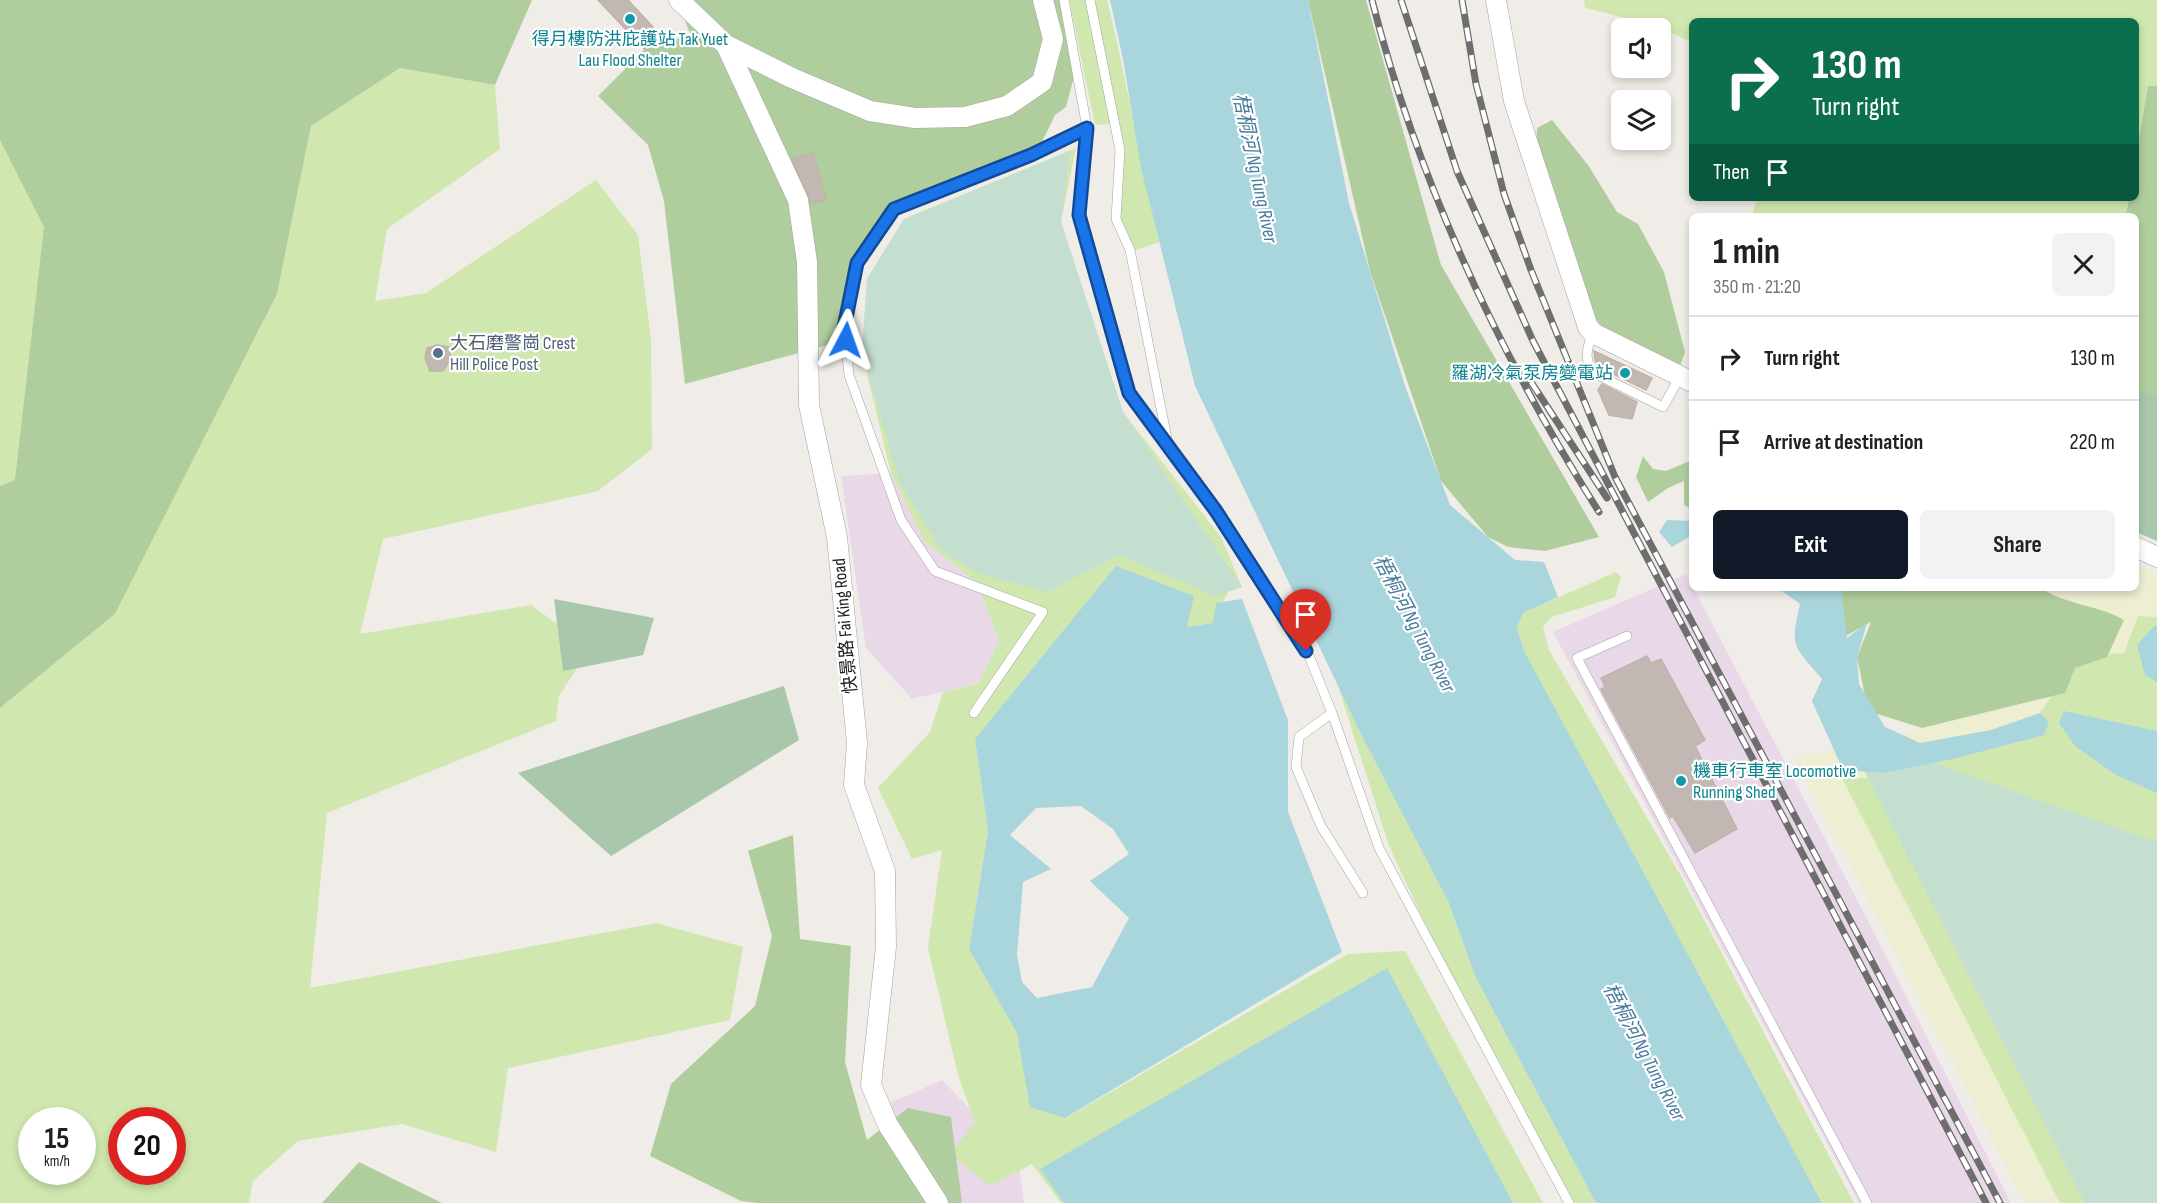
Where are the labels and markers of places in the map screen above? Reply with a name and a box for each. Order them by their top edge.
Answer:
marker: 得月樓防洪庇護站 Tak Yuet Lau Flood Shelter [623,12,637,26]
place label: 得月樓防洪庇護站 Tak Yuet Lau Flood Shelter [532,29,729,71]
place label: 大石磨警崗 Crest Hill Police Post [450,333,576,375]
marker: 大石磨警崗 Crest Hill Police Post [431,346,445,360]
place label: 羅湖冷氣泵房變電站 [1451,363,1613,384]
marker: 羅湖冷氣泵房變電站 [1618,366,1632,380]
pin [1280,589,1331,651]
place label: 機車行車室 Locomotive Running Shed [1693,761,1856,803]
marker: 機車行車室 Locomotive Running Shed [1674,774,1688,788]

